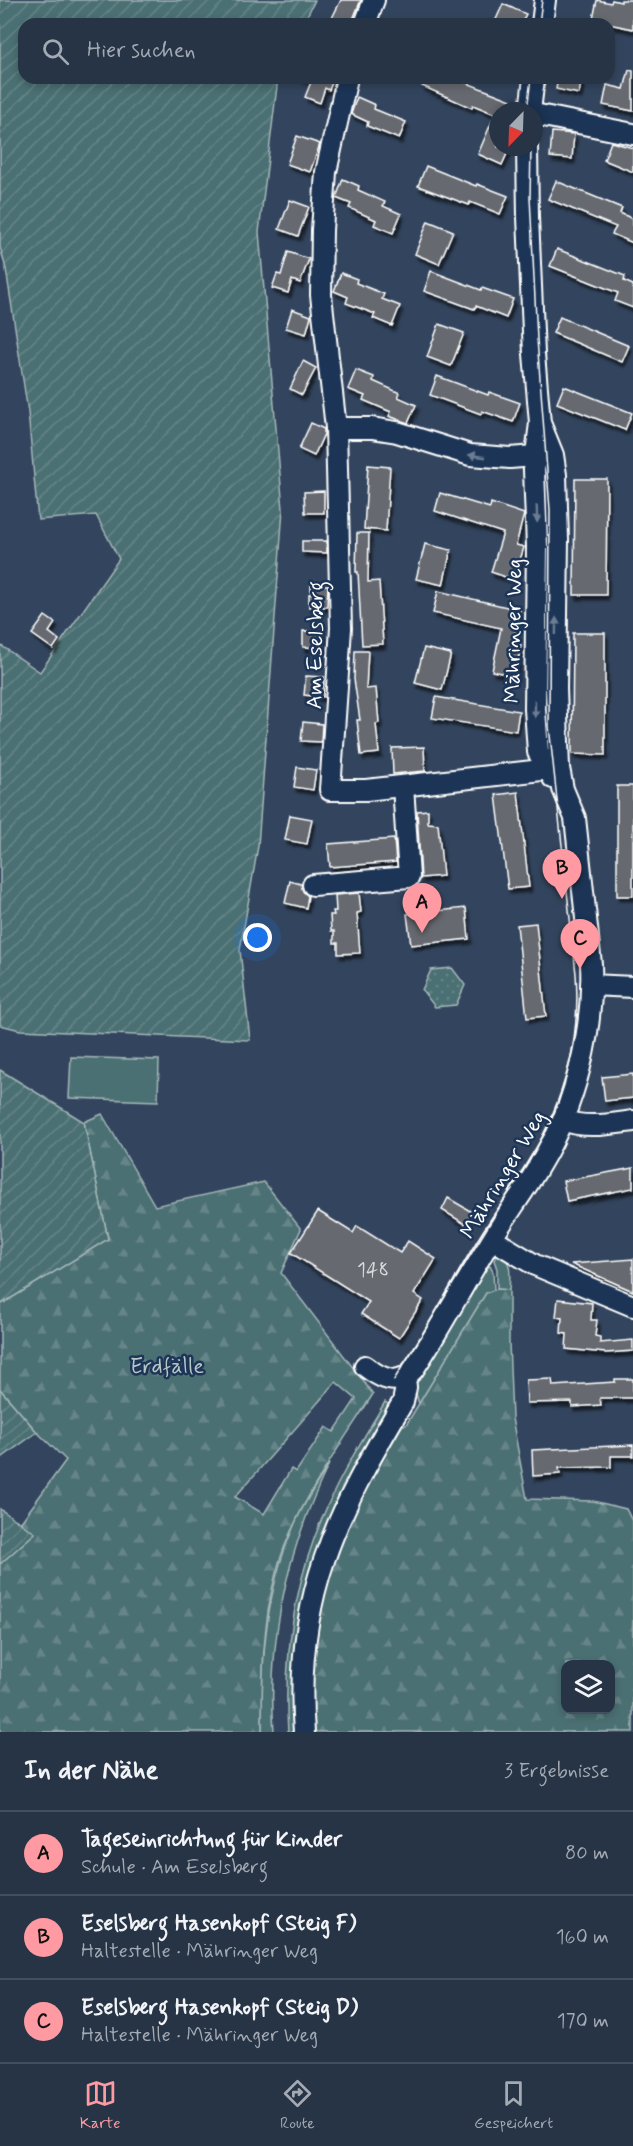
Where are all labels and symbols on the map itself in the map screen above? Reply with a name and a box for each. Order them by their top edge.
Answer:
north arrow [489,102,543,156]
one-way arrow [468,451,487,461]
one-way arrow [532,504,541,523]
street label: Mähringer Weg [499,558,530,704]
street label: Am Eselsberg [301,581,334,710]
one-way arrow [552,617,561,636]
one-way arrow [530,699,540,718]
pin: B [542,850,582,899]
pin: A [402,884,442,933]
pin: C [560,920,600,969]
your location [243,923,272,952]
street label: Mähringer Weg [454,1106,554,1245]
house number: 148 [357,1257,389,1284]
park label: Erdfälle [130,1353,204,1381]

